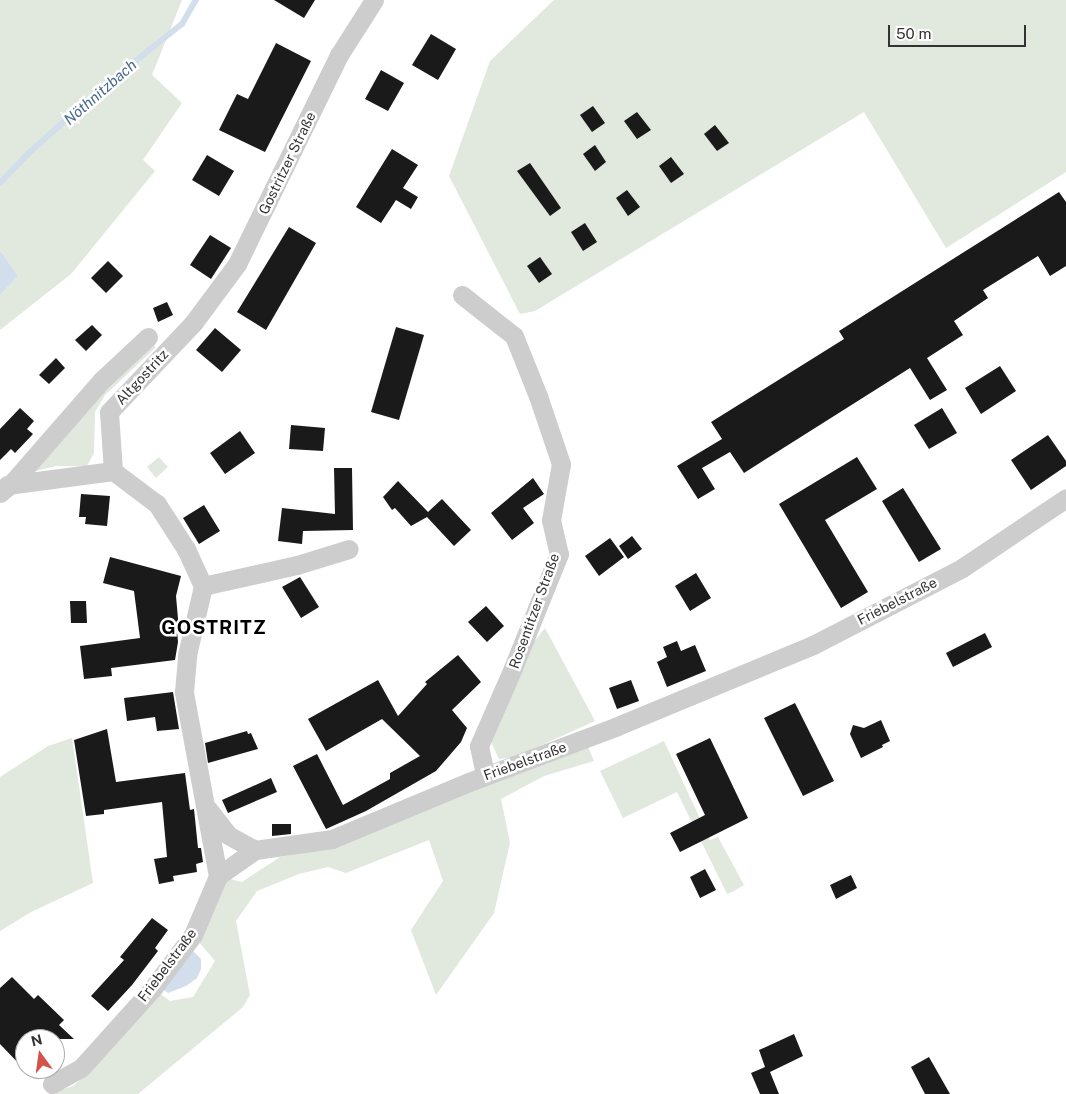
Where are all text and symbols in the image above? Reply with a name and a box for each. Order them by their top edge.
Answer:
scale bar [891,15,1028,47]
text: 50 m [896,25,931,42]
water label: Nöthnitzbach [60,56,140,128]
street label: Gostritzer Straße [255,109,319,217]
street label: Altgostritz [112,346,172,408]
street label: Rosentitzer Straße [505,551,563,671]
street label: Friebelstraße [854,574,940,628]
district label: GOSTRITZ [160,617,268,639]
street label: Friebelstraße [481,738,569,784]
street label: Friebelstraße [134,925,200,1005]
north arrow [15,1029,65,1079]
text: N [29,1031,44,1050]

